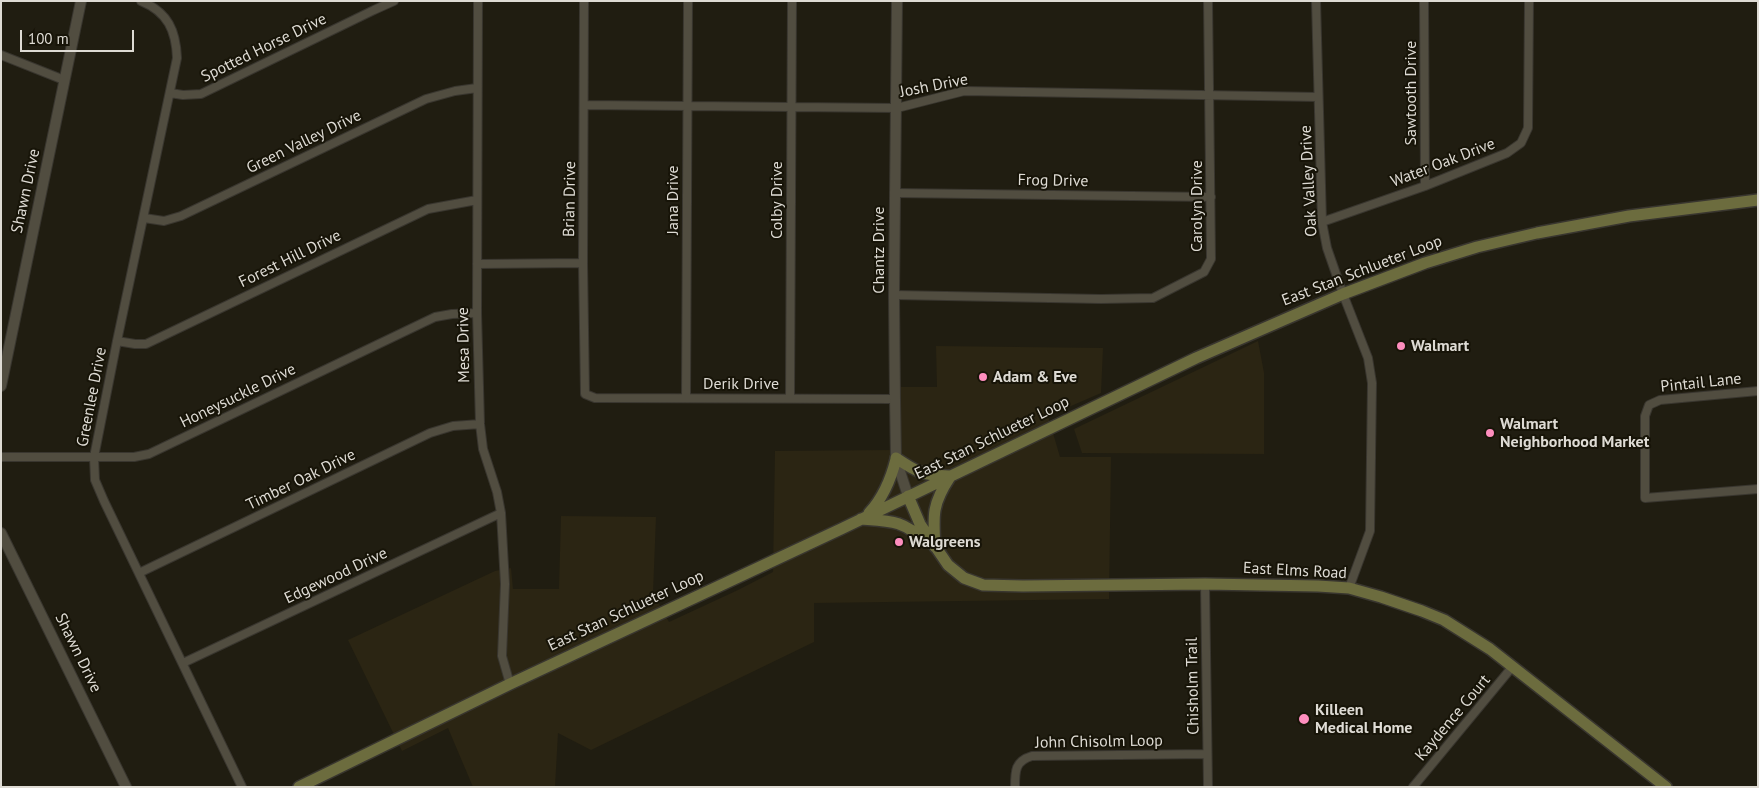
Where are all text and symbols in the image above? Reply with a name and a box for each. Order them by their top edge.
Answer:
street label: Spotted Horse Drive [198,9,330,87]
scale bar [22,20,136,52]
text: 100 m [28,29,69,48]
street label: Sawtooth Drive [1401,41,1421,145]
street label: Josh Drive [898,70,970,102]
street label: Green Valley Drive [243,106,365,178]
street label: Oak Valley Drive [1296,125,1322,237]
street label: Water Oak Drive [1388,134,1498,192]
street label: Shawn Drive [8,147,44,235]
street label: Carolyn Drive [1187,160,1207,252]
street label: Brian Drive [560,161,580,237]
street label: Colby Drive [767,161,787,239]
street label: Jana Drive [663,165,683,235]
street label: Frog Drive [1017,171,1089,191]
street label: Chantz Drive [869,206,889,294]
street label: Forest Hill Drive [236,226,344,292]
street label: East Stan Schlueter Loop [1279,232,1445,310]
street label: Mesa Drive [454,307,474,383]
place label: Walmart [1411,336,1469,356]
marker: Walmart [1395,340,1407,352]
street label: Greenlee Drive [73,346,111,448]
street label: Honeysuckle Drive [177,360,299,432]
place label: Adam & Eve [993,367,1077,387]
street label: Pintail Lane [1660,369,1742,397]
marker: Adam & Eve [977,371,989,383]
street label: Derik Drive [703,374,779,394]
street label: East Stan Schlueter Loop [911,392,1073,484]
place label: Walmart Neighborhood Market [1500,414,1649,452]
marker: Walmart Neighborhood Market [1484,427,1496,439]
street label: Timber Oak Drive [243,445,359,515]
place label: Walgreens [909,532,981,552]
marker: Walgreens [893,536,905,548]
street label: Edgewood Drive [282,544,390,608]
street label: East Elms Road [1243,559,1347,583]
street label: East Stan Schlueter Loop [545,566,707,656]
street label: Shawn Drive [51,610,105,696]
street label: Chisholm Trail [1183,637,1203,735]
street label: Kaydence Court [1411,671,1495,765]
place label: Killeen Medical Home [1315,700,1412,738]
marker: Killeen Medical Home [1297,712,1311,726]
street label: John Chisolm Loop [1035,731,1163,753]

